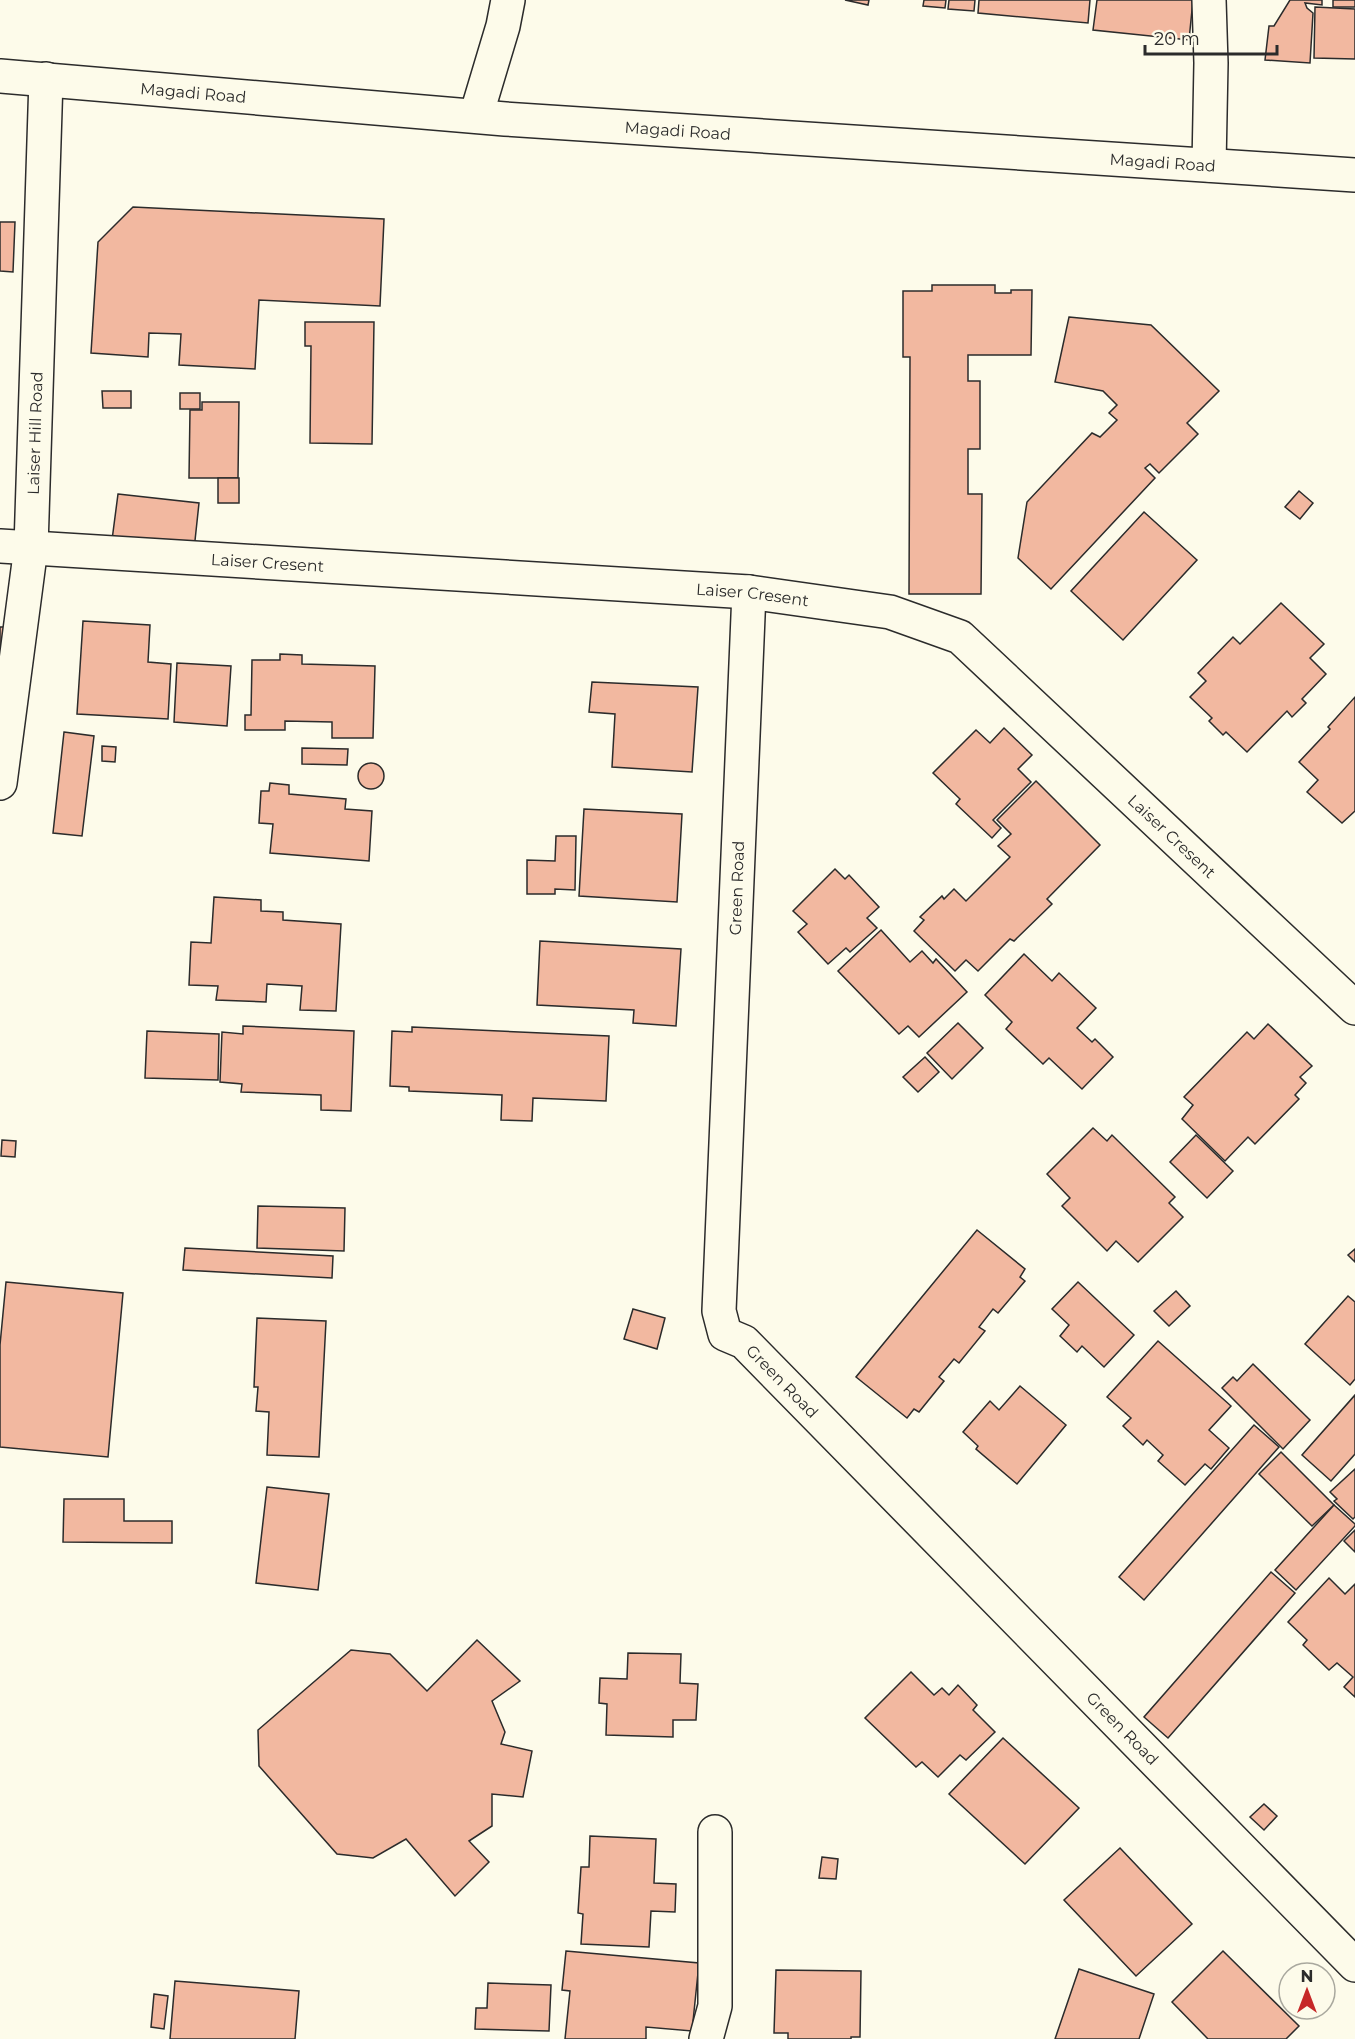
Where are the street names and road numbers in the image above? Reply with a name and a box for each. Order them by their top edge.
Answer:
street label: Magadi Road [139,78,247,106]
street label: Magadi Road [624,117,732,143]
street label: Magadi Road [1109,149,1216,175]
street label: Laiser Hill Road [23,371,46,495]
street label: Laiser Cresent [210,549,325,575]
street label: Laiser Cresent [695,579,811,610]
street label: Laiser Cresent [1124,790,1220,882]
street label: Green Road [726,840,748,936]
street label: Green Road [743,1341,822,1422]
street label: Green Road [1083,1688,1163,1769]

